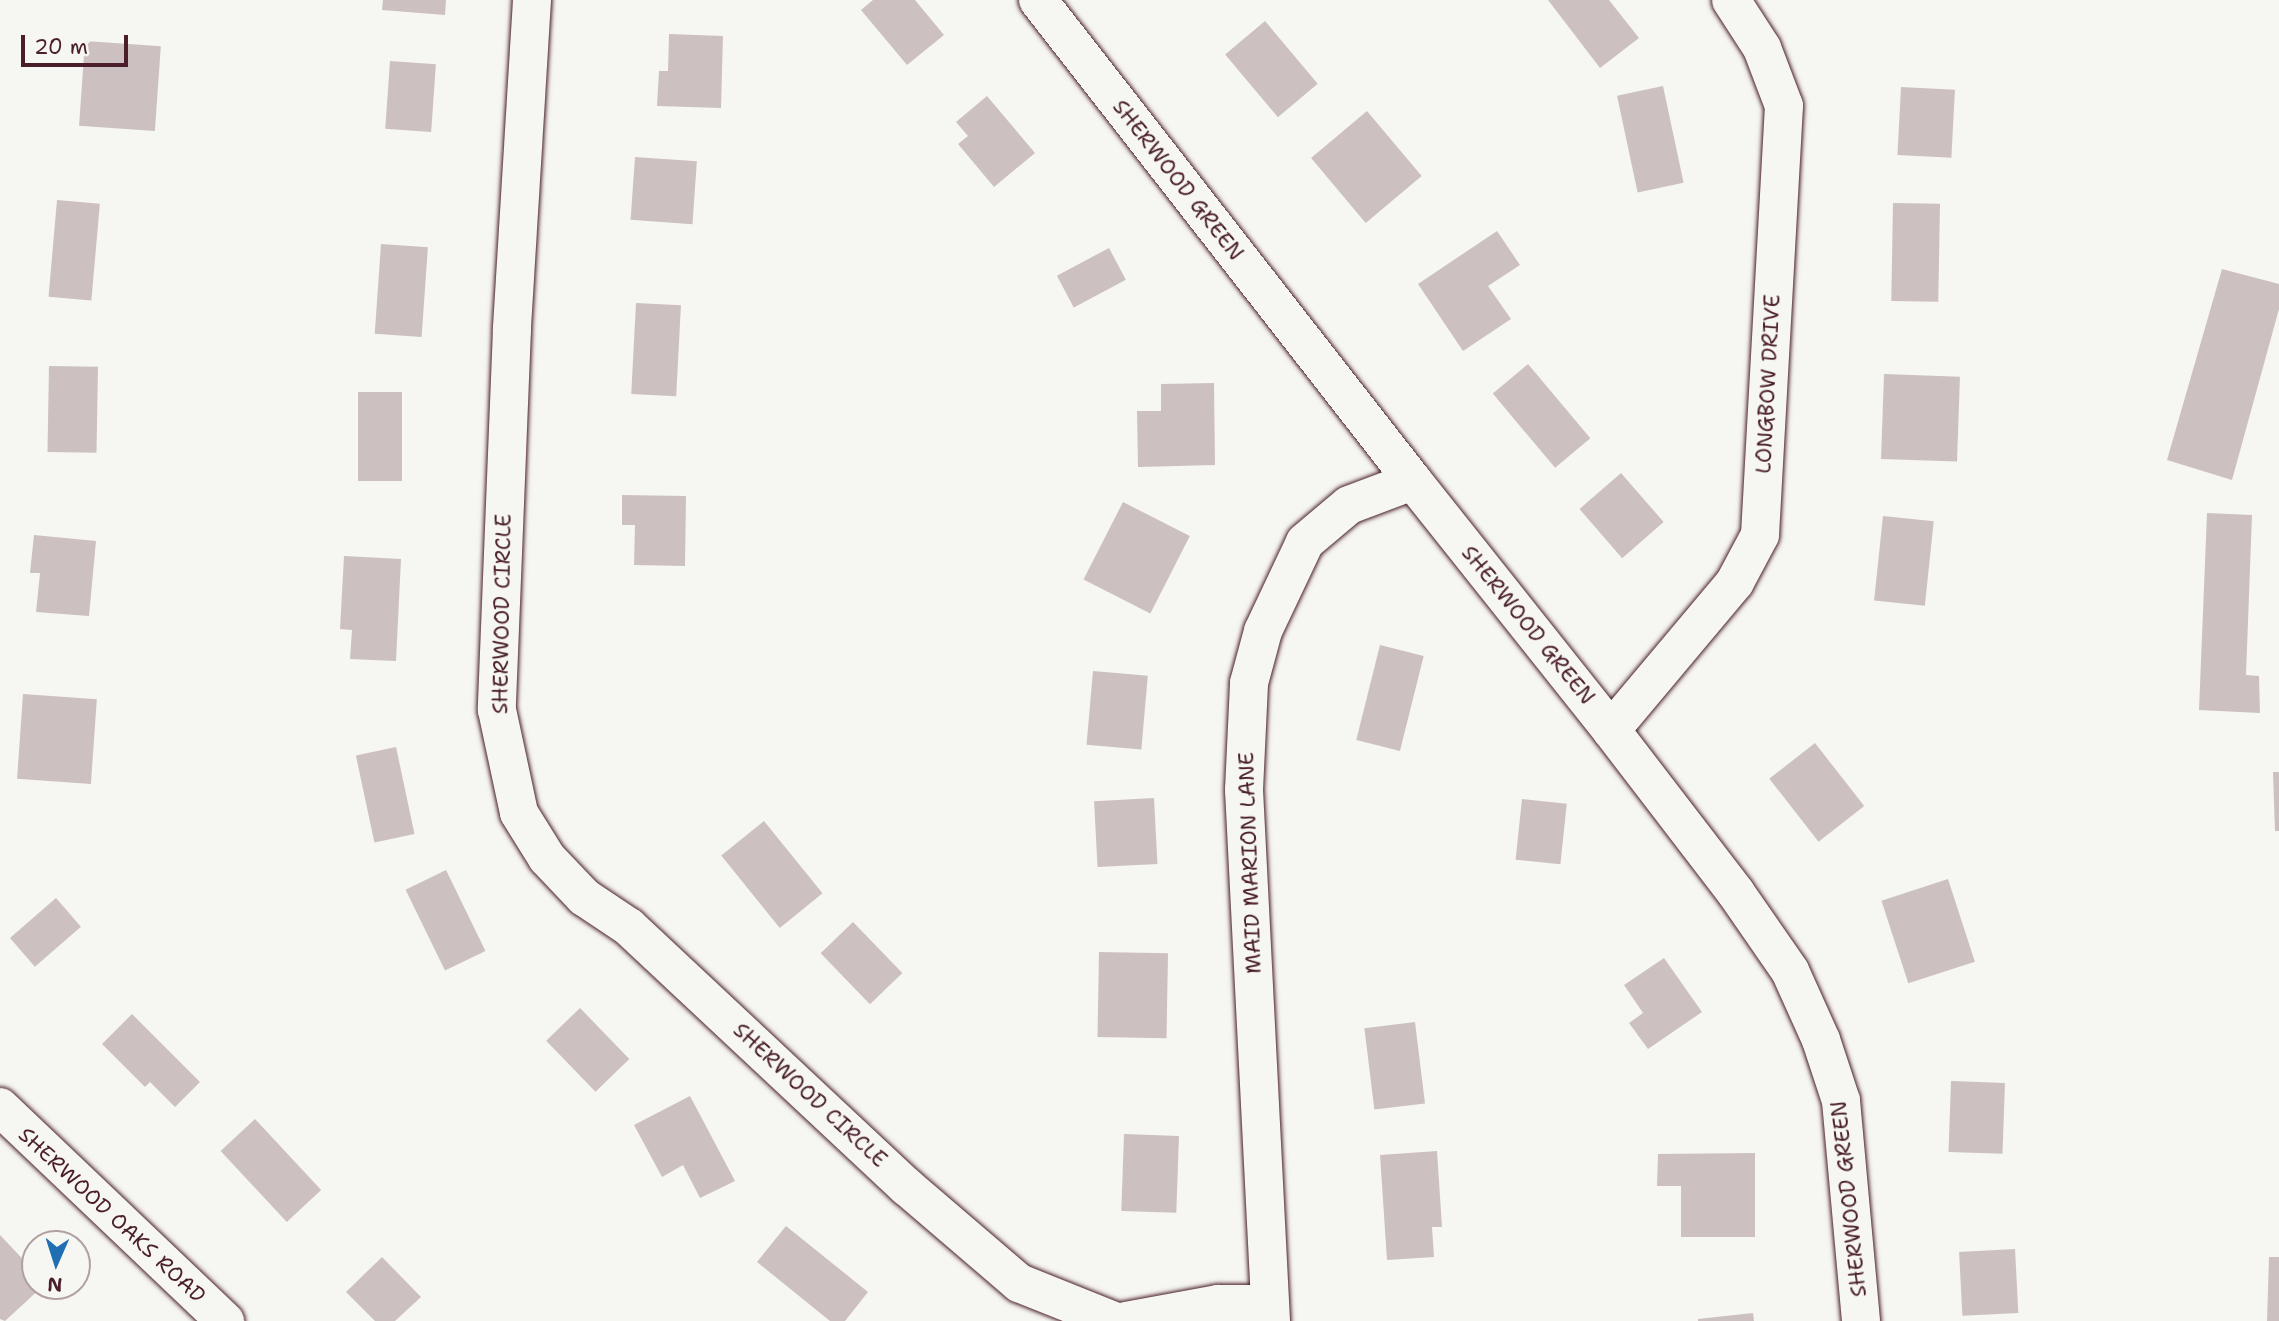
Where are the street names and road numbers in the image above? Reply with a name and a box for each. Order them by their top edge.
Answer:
street label: SHERWOOD GREEN [1107,95,1249,265]
street label: LONGBOW DRIVE [1751,294,1785,474]
street label: SHERWOOD CIRCLE [488,514,516,714]
street label: SHERWOOD GREEN [1456,541,1600,709]
street label: MAID MARION LANE [1234,752,1266,974]
street label: SHERWOOD CIRCLE [728,1017,892,1173]
street label: SHERWOOD GREEN [1826,1100,1872,1298]
street label: SHERWOOD OAKS ROAD [13,1122,211,1308]

